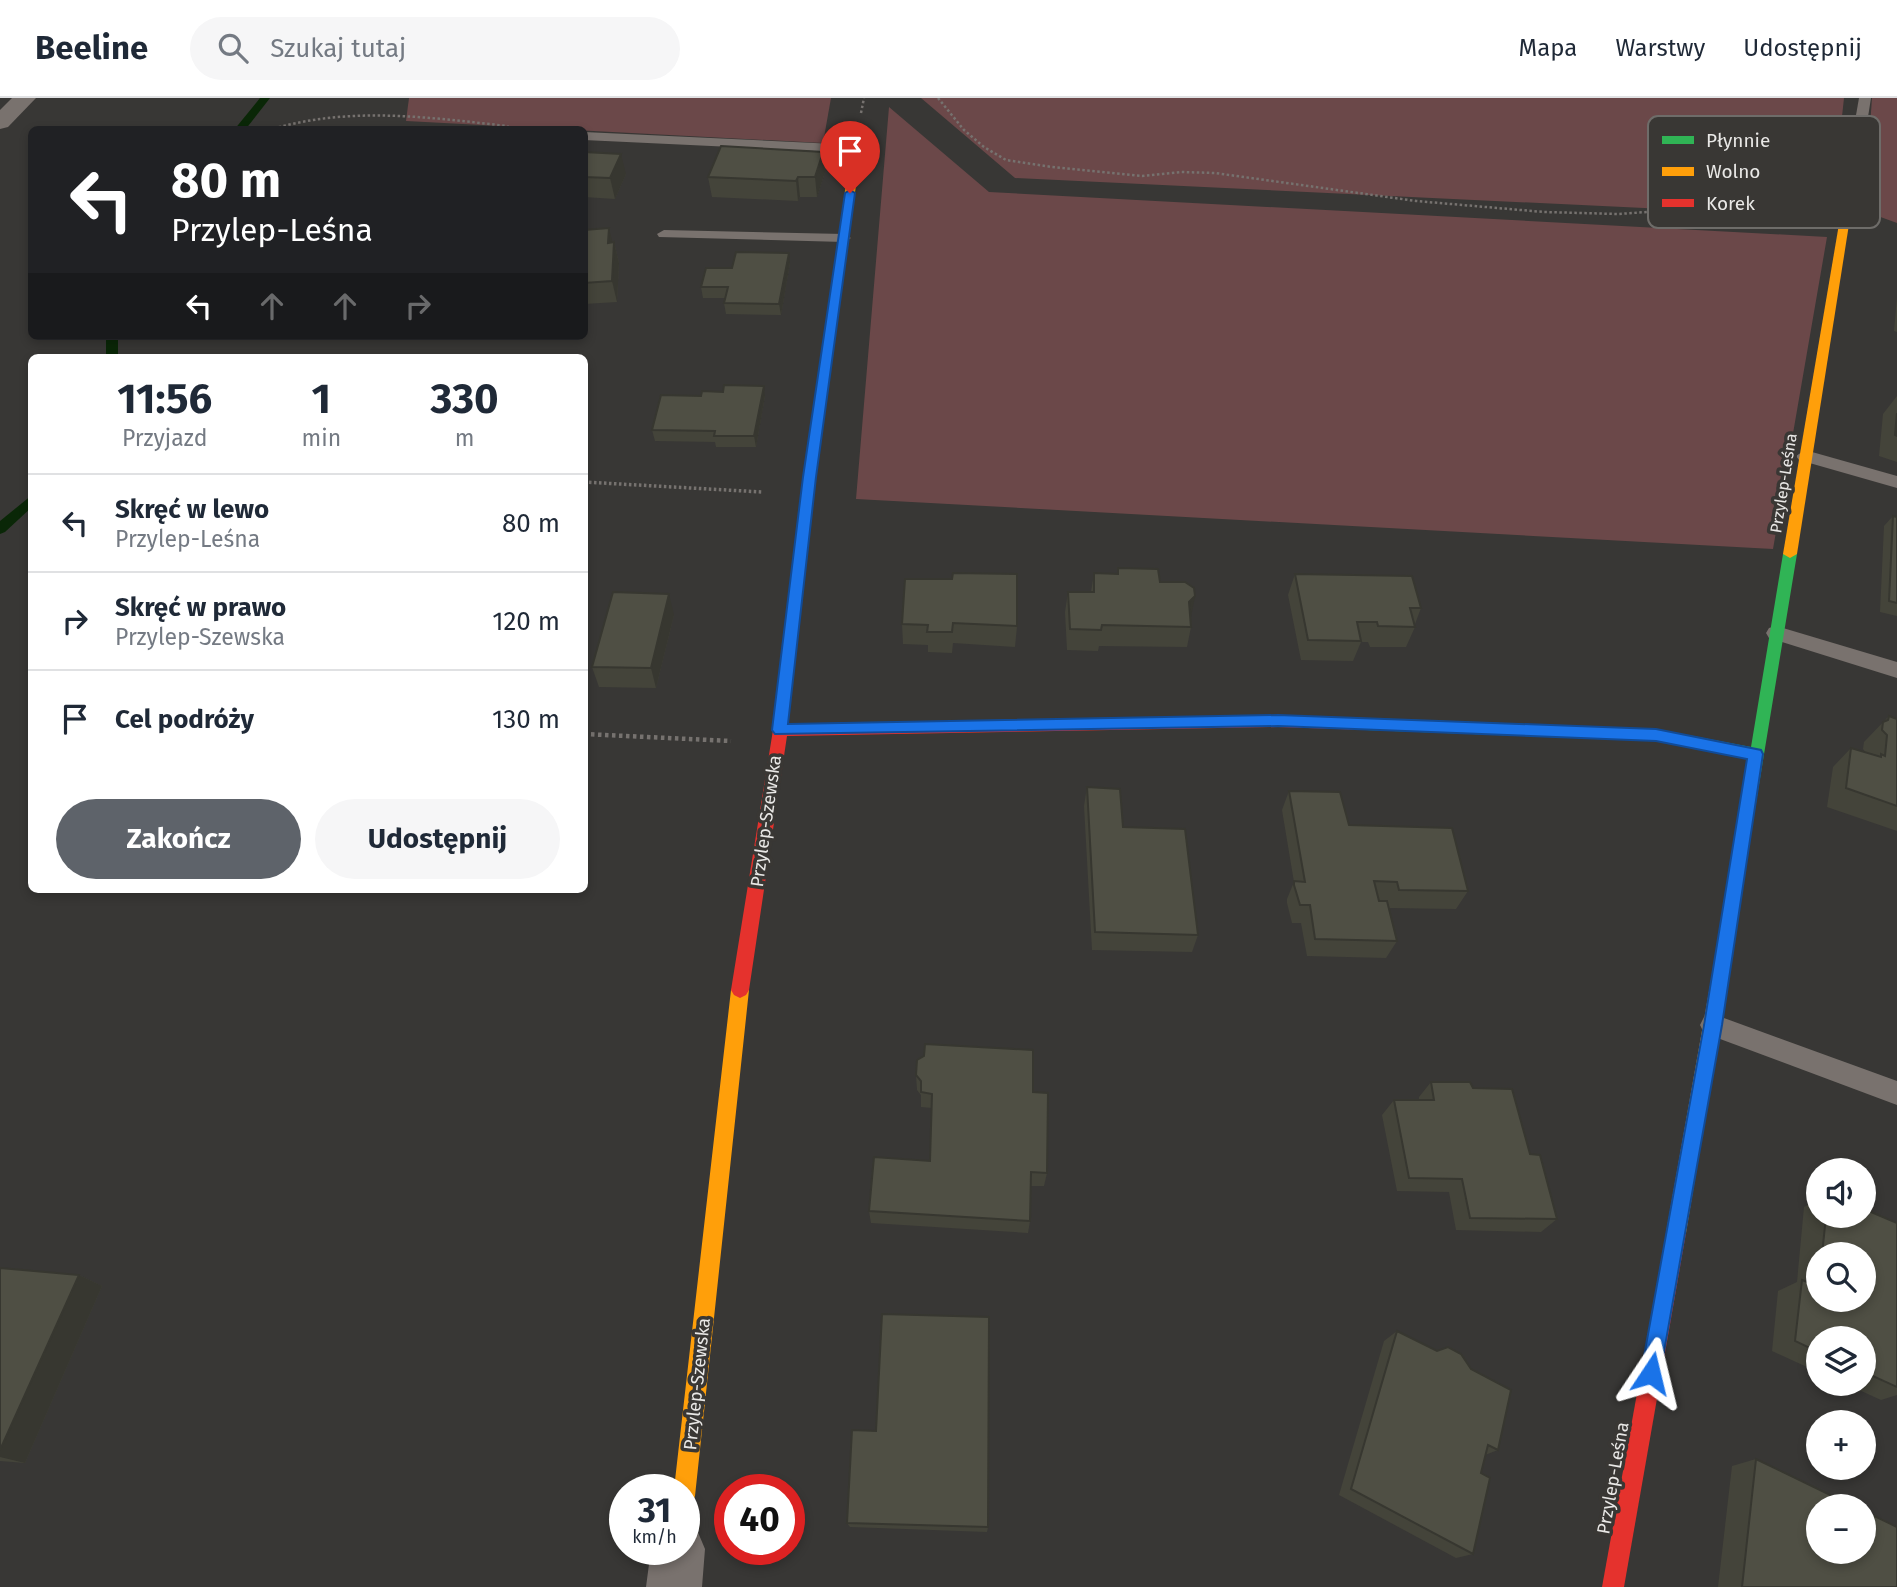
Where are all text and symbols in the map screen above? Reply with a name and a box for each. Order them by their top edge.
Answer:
search box [190,17,680,80]
text: Beeline [35,28,148,68]
icon: search [214,29,252,67]
text: Szukaj tutaj [270,33,406,64]
text: Mapa [1519,34,1577,62]
text: Warstwy [1615,34,1705,62]
text: Udostępnij [1743,34,1862,62]
legend [1648,116,1880,228]
pin [820,121,880,193]
text: Płynnie [1706,129,1770,152]
icon: arrive [831,132,869,170]
text: 80 m [171,151,281,210]
icon: left [56,154,147,245]
text: Wolno [1706,160,1760,183]
text: Korek [1706,192,1755,215]
text: Przylep-Leśna [171,211,373,249]
icon: left [180,287,218,325]
icon: ahead [253,287,291,325]
icon: ahead [326,287,364,325]
icon: right [399,287,437,325]
text: 11:56 [117,374,212,424]
text: 1 [312,374,331,424]
text: 330 [430,374,499,424]
text: Przyjazd [122,424,207,452]
text: min [301,424,341,452]
text: m [455,424,474,452]
street label: Przylep-Leśna [1766,432,1801,534]
text: Skręć w lewo [115,494,269,525]
icon: left [56,504,94,542]
text: 80 m [502,508,560,539]
text: Przylep-Leśna [115,525,260,553]
text: Skręć w prawo [115,592,286,623]
icon: right [56,602,94,640]
text: 120 m [492,606,560,637]
text: Przylep-Szewska [115,623,285,651]
icon: arrive [56,700,94,738]
text: Cel podróży [115,704,254,735]
text: 130 m [492,704,560,735]
street label: Przylep-Szewska [746,754,786,888]
button: Zakończ [56,799,301,879]
button: Udostępnij [315,799,560,879]
map controls [1806,1158,1876,1564]
button: sound [1806,1158,1876,1228]
button: search [1806,1242,1876,1312]
street label: Przylep-Szewska [679,1317,715,1451]
button: layers [1806,1326,1876,1396]
position arrow [1614,1336,1688,1410]
button: + [1806,1410,1876,1480]
street label: Przylep-Leśna [1592,1420,1634,1536]
speed limit sign: 40 [714,1474,805,1565]
text: 31 [638,1489,671,1531]
button: − [1806,1494,1876,1564]
text: km/h [632,1526,677,1548]

